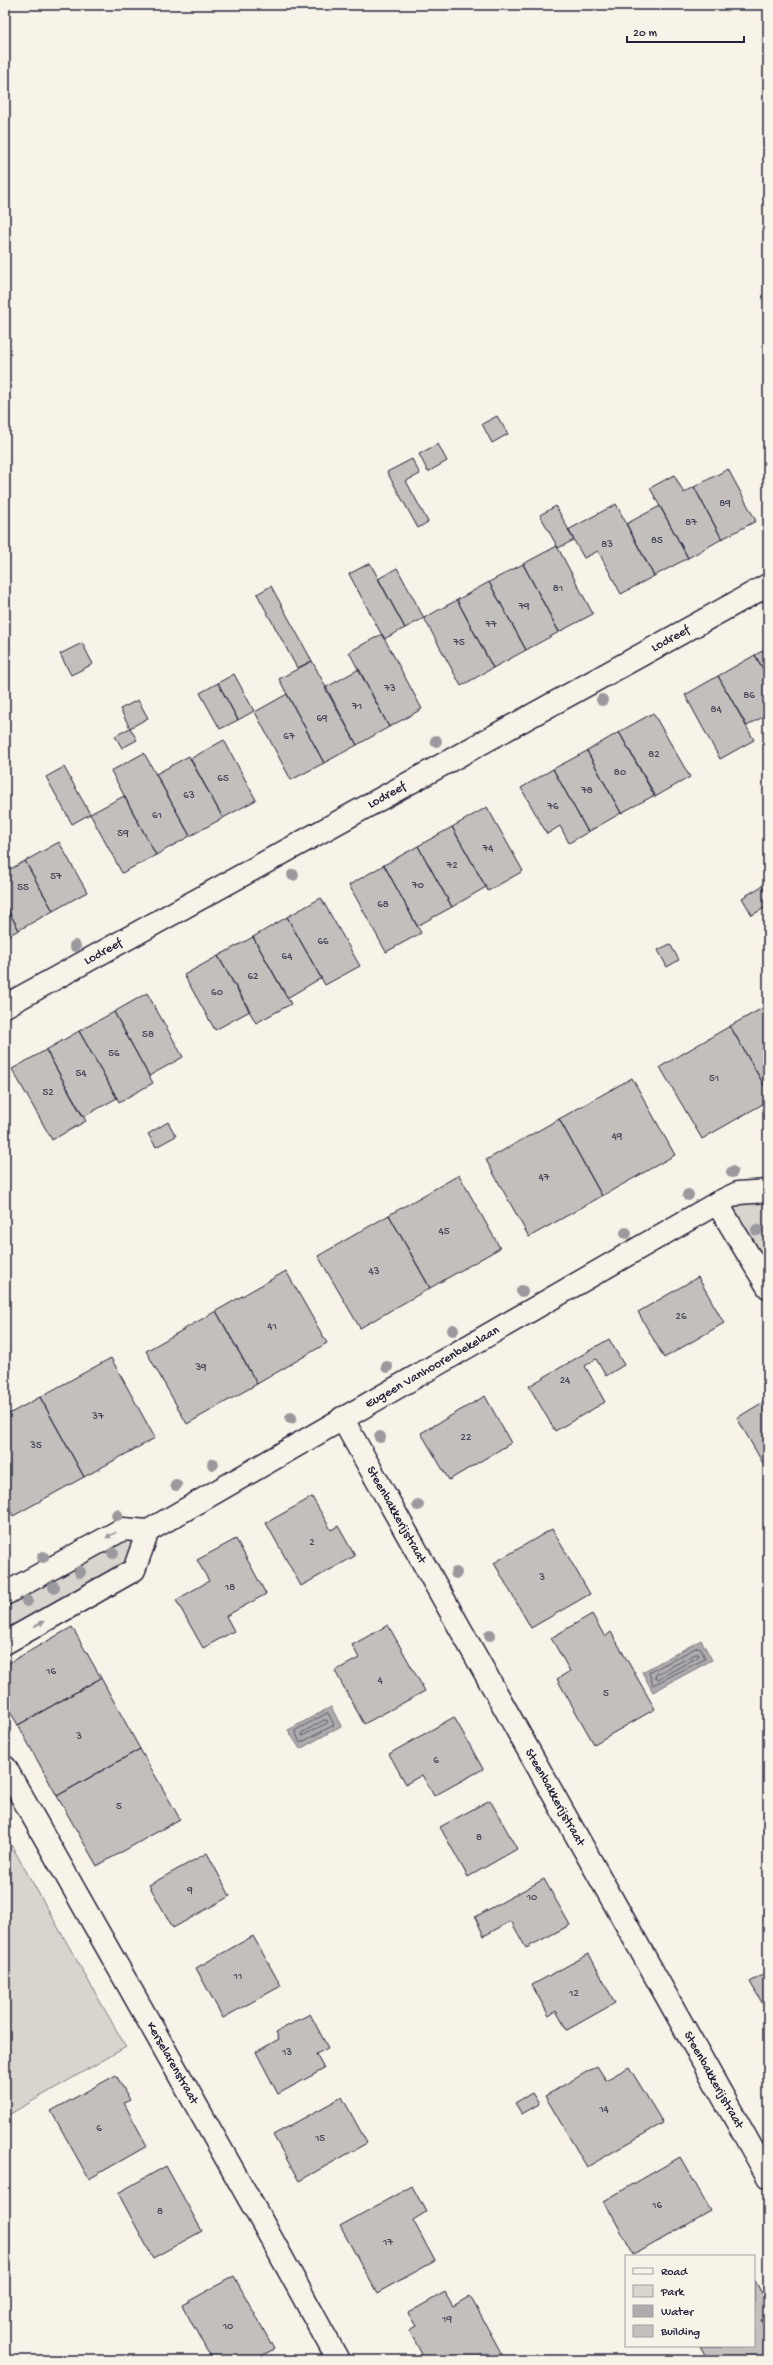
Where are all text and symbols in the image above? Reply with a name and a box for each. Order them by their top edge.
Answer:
scale bar [627,18,744,44]
text: 20 m [633,27,658,41]
house number: 89 [719,498,731,510]
house number: 87 [685,517,697,529]
house number: 85 [651,535,663,547]
house number: 83 [601,539,613,551]
house number: 81 [553,583,563,595]
house number: 79 [517,601,530,613]
house number: 77 [484,619,497,631]
street label: Lodreef [649,622,693,655]
house number: 75 [452,637,465,649]
house number: 73 [383,683,396,695]
house number: 86 [743,690,755,702]
house number: 71 [351,701,362,713]
house number: 84 [710,704,722,716]
house number: 69 [316,713,328,725]
house number: 67 [283,731,295,743]
house number: 82 [648,749,660,761]
house number: 80 [614,767,626,779]
house number: 65 [217,773,229,785]
street label: Lodreef [365,778,409,812]
house number: 78 [580,785,593,797]
house number: 63 [183,790,195,802]
house number: 76 [546,801,559,813]
house number: 61 [152,810,162,822]
house number: 59 [117,828,129,840]
house number: 74 [482,843,494,855]
house number: 72 [445,860,458,872]
house number: 57 [50,871,62,883]
house number: 70 [411,880,424,892]
house number: 55 [17,882,29,894]
house number: 68 [377,899,389,911]
street label: Lodreef [81,935,126,968]
house number: 66 [317,936,329,948]
house number: 64 [282,951,293,963]
house number: 62 [248,971,259,983]
house number: 60 [211,987,223,999]
house number: 58 [142,1029,154,1041]
house number: 56 [108,1048,120,1060]
house number: 54 [76,1068,87,1080]
house number: 51 [709,1073,719,1085]
house number: 52 [42,1087,54,1099]
house number: 49 [612,1131,623,1143]
house number: 47 [539,1172,550,1184]
house number: 45 [439,1226,450,1238]
house number: 43 [369,1266,380,1278]
house number: 26 [676,1311,687,1323]
house number: 41 [267,1321,277,1333]
street label: Eugeen Vanhoorenbekelaan [362,1322,503,1412]
house number: 39 [194,1362,207,1374]
house number: 24 [560,1375,571,1387]
house number: 37 [91,1411,104,1423]
house number: 22 [461,1432,472,1444]
house number: 35 [29,1440,42,1452]
street label: Steenbakkerijstraat [363,1464,430,1567]
one-way arrow [105,1532,117,1539]
house number: 2 [309,1537,315,1549]
house number: 3 [538,1572,545,1584]
house number: 18 [224,1582,235,1594]
one-way arrow [33,1620,45,1627]
house number: 16 [45,1666,56,1678]
house number: 4 [377,1675,383,1687]
house number: 5 [603,1688,609,1700]
house number: 3 [75,1731,82,1743]
street label: Steenbakkerijstraat [522,1746,589,1850]
house number: 6 [433,1755,439,1767]
house number: 5 [116,1801,122,1813]
house number: 8 [476,1832,482,1844]
house number: 9 [186,1885,193,1897]
house number: 10 [526,1892,537,1904]
house number: 11 [233,1971,242,1983]
house number: 12 [568,1988,580,2000]
street label: Kerselarenstraat [143,2019,202,2108]
street label: Steenbakkerijstraat [680,2029,748,2133]
house number: 13 [281,2047,292,2059]
house number: 14 [598,2104,610,2116]
house number: 6 [96,2123,102,2135]
house number: 15 [314,2133,325,2145]
house number: 16 [651,2200,662,2212]
house number: 8 [157,2206,163,2218]
house number: 17 [382,2237,393,2249]
legend [625,2255,755,2347]
text: Road [661,2266,688,2280]
text: Park [660,2286,686,2300]
text: Water [661,2306,695,2320]
house number: 19 [441,2314,452,2326]
house number: 10 [222,2321,233,2333]
text: Building [660,2326,700,2340]

